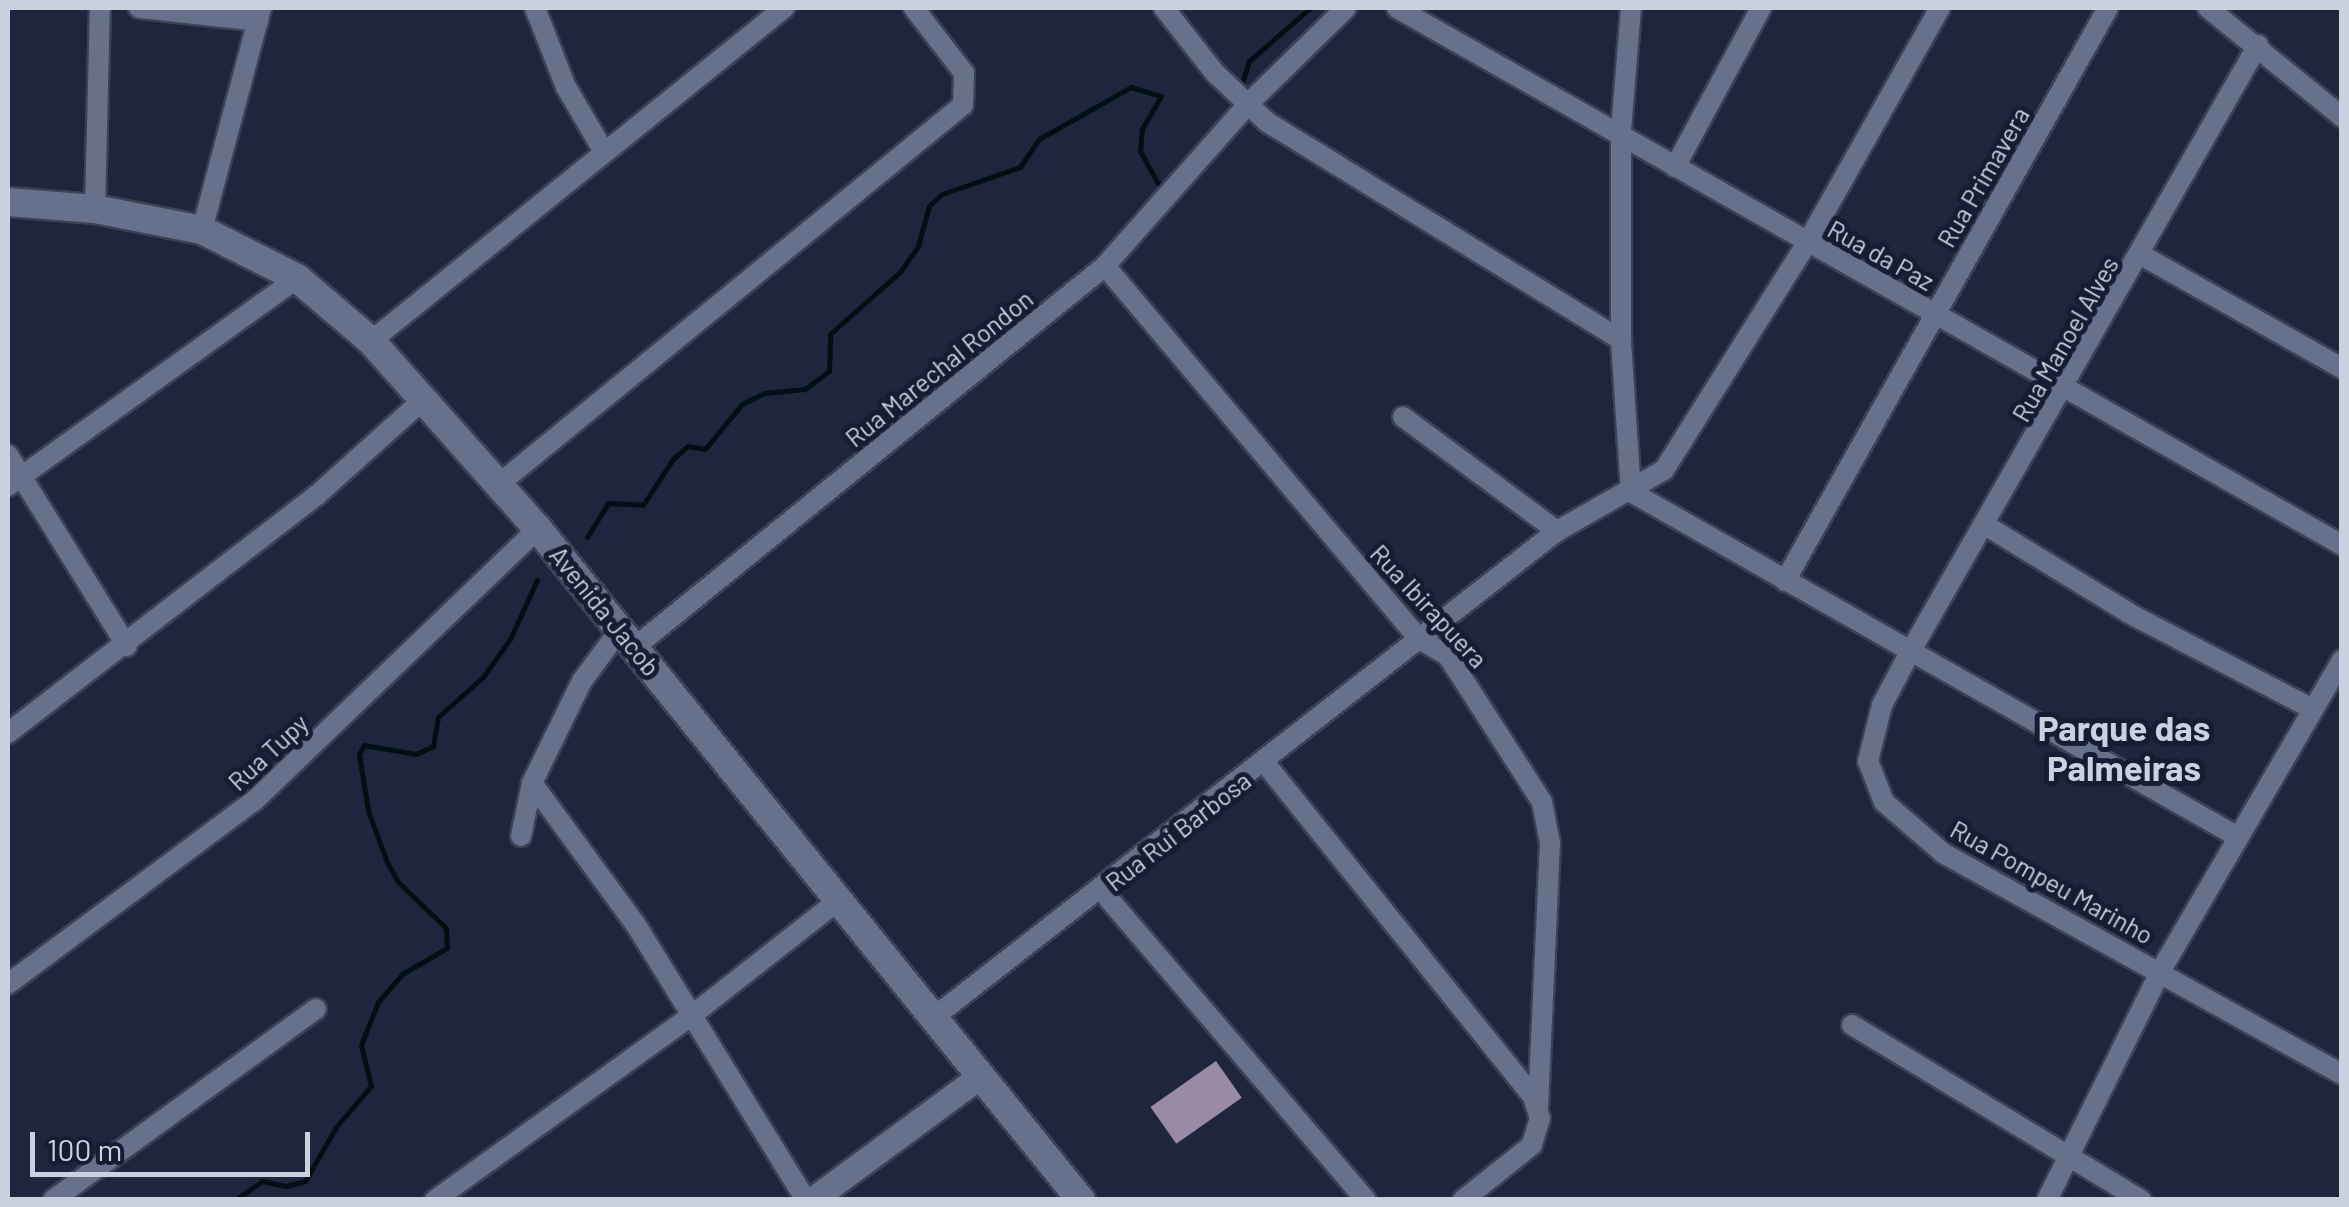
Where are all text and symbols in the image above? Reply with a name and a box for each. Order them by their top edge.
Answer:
street label: Rua Primavera [1931,102,2035,252]
street label: Rua da Paz [1823,214,1939,296]
street label: Rua Manoel Alves [2006,251,2124,427]
street label: Rua Marechal Rondon [839,283,1039,453]
street label: Rua Ibirapuera [1364,538,1494,674]
street label: Avenida Jacob [544,540,666,682]
district label: Parque das Palmeiras [2038,706,2210,788]
street label: Rua Tupy [222,708,314,796]
street label: Rua Rui Barbosa [1099,765,1257,897]
street label: Rua Pompeu Marinho [1945,814,2159,950]
scale bar [35,1112,315,1174]
text: 100 m [47,1131,122,1167]

